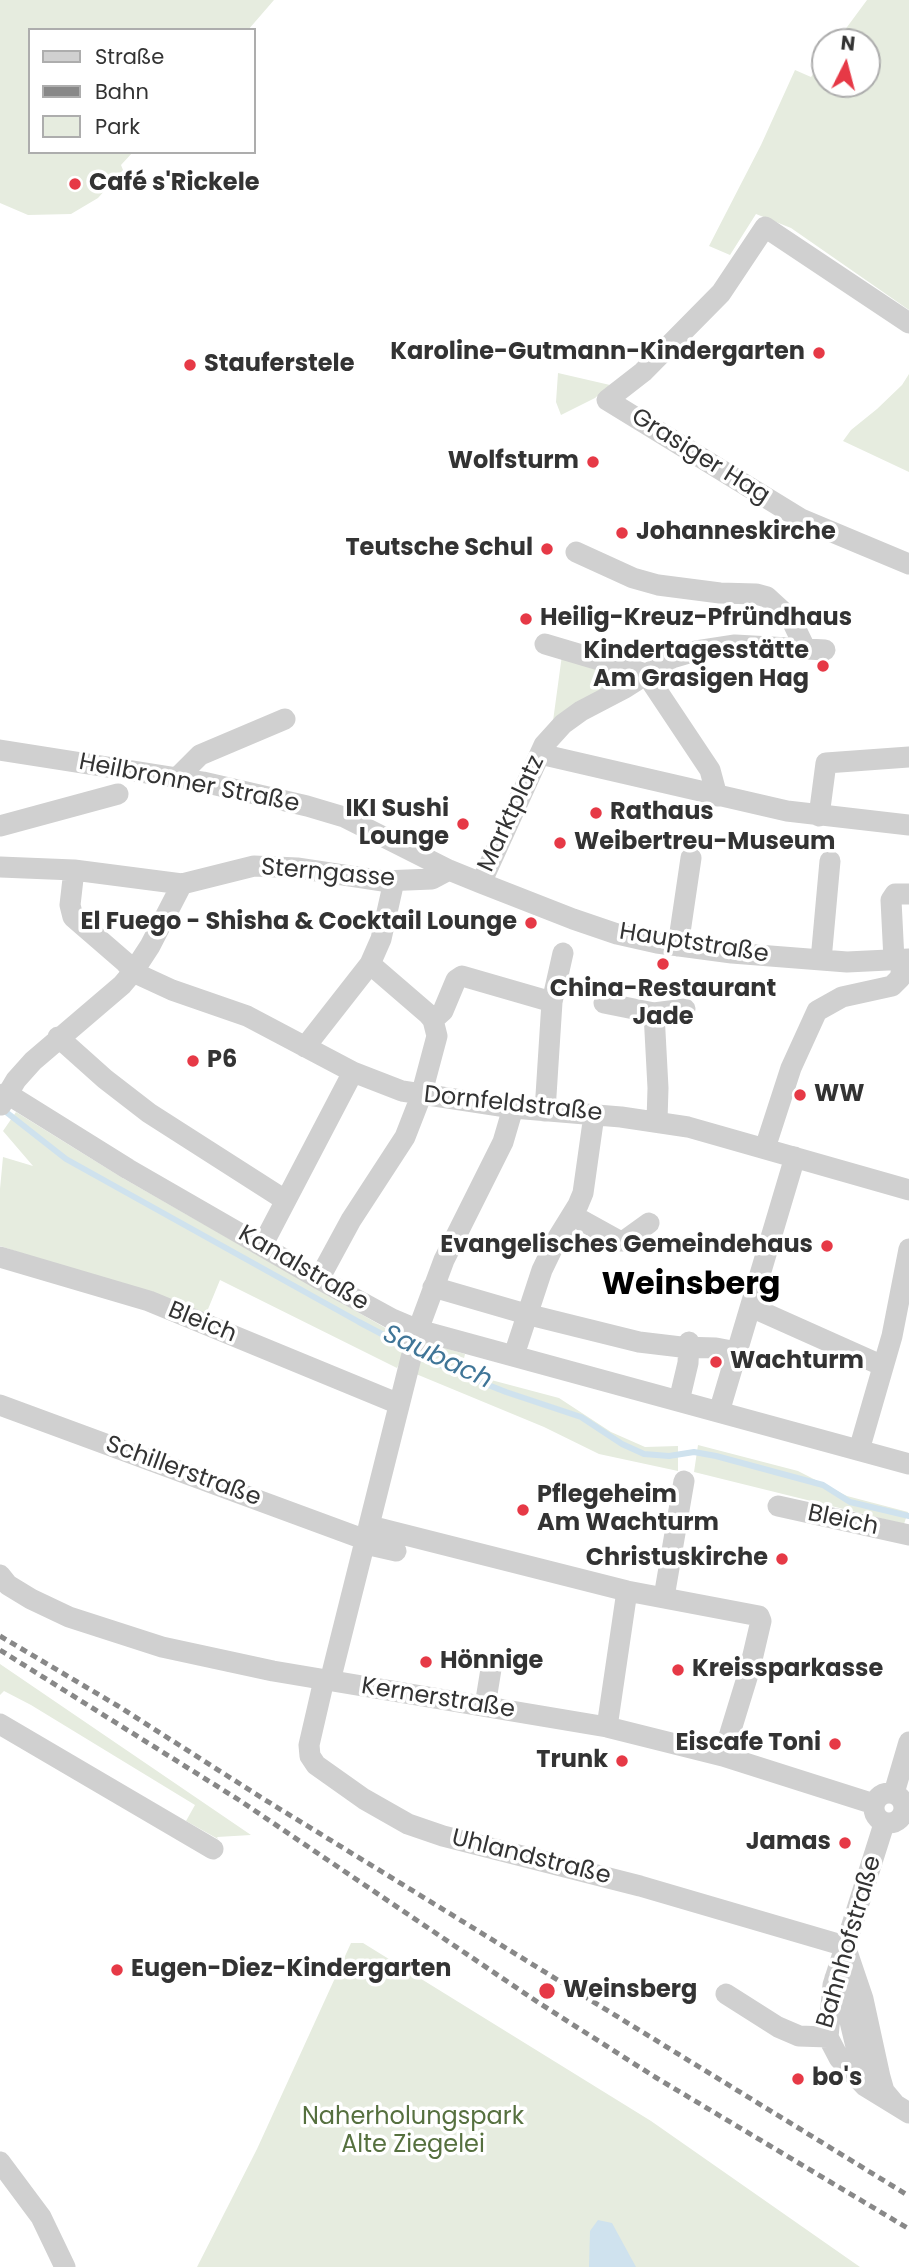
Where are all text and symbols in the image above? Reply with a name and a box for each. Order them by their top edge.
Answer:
legend [28,28,256,154]
north arrow [811,28,881,98]
text: N [840,29,857,58]
text: Straße [95,42,164,71]
text: Bahn [95,77,149,106]
text: Park [95,112,140,141]
place label: Café s'Rickele [89,170,260,198]
marker: Café s'Rickele [67,176,83,192]
place label: Karoline-Gutmann-Kindergarten [390,339,805,367]
marker: Karoline-Gutmann-Kindergarten [811,345,827,361]
place label: Stauferstele [204,351,354,379]
marker: Stauferstele [182,357,198,373]
street label: Grasiger Hag [625,403,775,511]
place label: Wolfsturm [448,448,579,476]
marker: Wolfsturm [585,454,601,470]
place label: Johanneskirche [636,519,836,547]
marker: Johanneskirche [614,525,630,541]
place label: Teutsche Schul [345,535,533,563]
marker: Teutsche Schul [539,541,555,557]
place label: Heilig-Kreuz-Pfründhaus [540,605,852,633]
marker: Heilig-Kreuz-Pfründhaus [518,611,534,627]
place label: Kindertagesstätte Am Grasigen Hag [583,638,809,694]
marker: Kindertagesstätte Am Grasigen Hag [815,658,831,674]
street label: Heilbronner Straße [76,748,302,820]
street label: Marktplatz [473,751,551,877]
place label: IKI Sushi Lounge [345,796,449,852]
place label: Rathaus [610,799,714,827]
marker: Rathaus [588,805,604,821]
marker: IKI Sushi Lounge [455,816,471,832]
place label: Weibertreu-Museum [574,829,835,857]
marker: Weibertreu-Museum [552,835,568,851]
street label: Sterngasse [260,854,396,894]
place label: El Fuego - Shisha & Cocktail Lounge [80,909,517,937]
marker: El Fuego - Shisha & Cocktail Lounge [523,915,539,931]
street label: Hauptstraße [617,918,771,970]
marker: China-Restaurant Jade [655,956,671,972]
place label: China-Restaurant Jade [550,976,776,1032]
place label: P6 [207,1047,237,1075]
marker: P6 [185,1053,201,1069]
street label: Dornfeldstraße [422,1081,604,1129]
place label: WW [814,1081,864,1109]
marker: WW [792,1087,808,1103]
street label: Kanalstraße [233,1220,373,1318]
place label: Evangelisches Gemeindehaus [440,1232,813,1260]
marker: Evangelisches Gemeindehaus [819,1238,835,1254]
district label: Weinsberg [601,1267,781,1305]
street label: Bleich [164,1296,240,1350]
water label: Saubach [377,1319,497,1397]
place label: Wachturm [730,1348,864,1376]
marker: Wachturm [708,1354,724,1370]
street label: Schillerstraße [101,1431,265,1513]
place label: Pflegeheim Am Wachturm [537,1482,719,1538]
street label: Bleich [805,1499,881,1543]
marker: Pflegeheim Am Wachturm [515,1502,531,1518]
place label: Christuskirche [586,1545,768,1573]
marker: Christuskirche [774,1551,790,1567]
place label: Hönnige [440,1648,543,1676]
marker: Hönnige [418,1654,434,1670]
place label: Kreissparkasse [692,1656,883,1684]
marker: Kreissparkasse [670,1662,686,1678]
street label: Kernerstraße [359,1673,517,1725]
place label: Eiscafe Toni [675,1730,821,1758]
marker: Eiscafe Toni [827,1736,843,1752]
place label: Trunk [536,1747,608,1775]
marker: Trunk [614,1753,630,1769]
street label: Uhlandstraße [448,1824,614,1892]
place label: Jamas [746,1829,831,1857]
marker: Jamas [837,1835,853,1851]
street label: Bahnhofstraße [812,1853,888,2031]
place label: Eugen-Diez-Kindergarten [131,1956,451,1984]
marker: Eugen-Diez-Kindergarten [109,1962,125,1978]
place label: Weinsberg [563,1977,697,2005]
marker: Weinsberg [537,1981,557,2001]
place label: bo's [812,2065,862,2093]
marker: bo's [790,2071,806,2087]
park label: Naherholungspark Alte Ziegelei [302,2104,524,2160]

